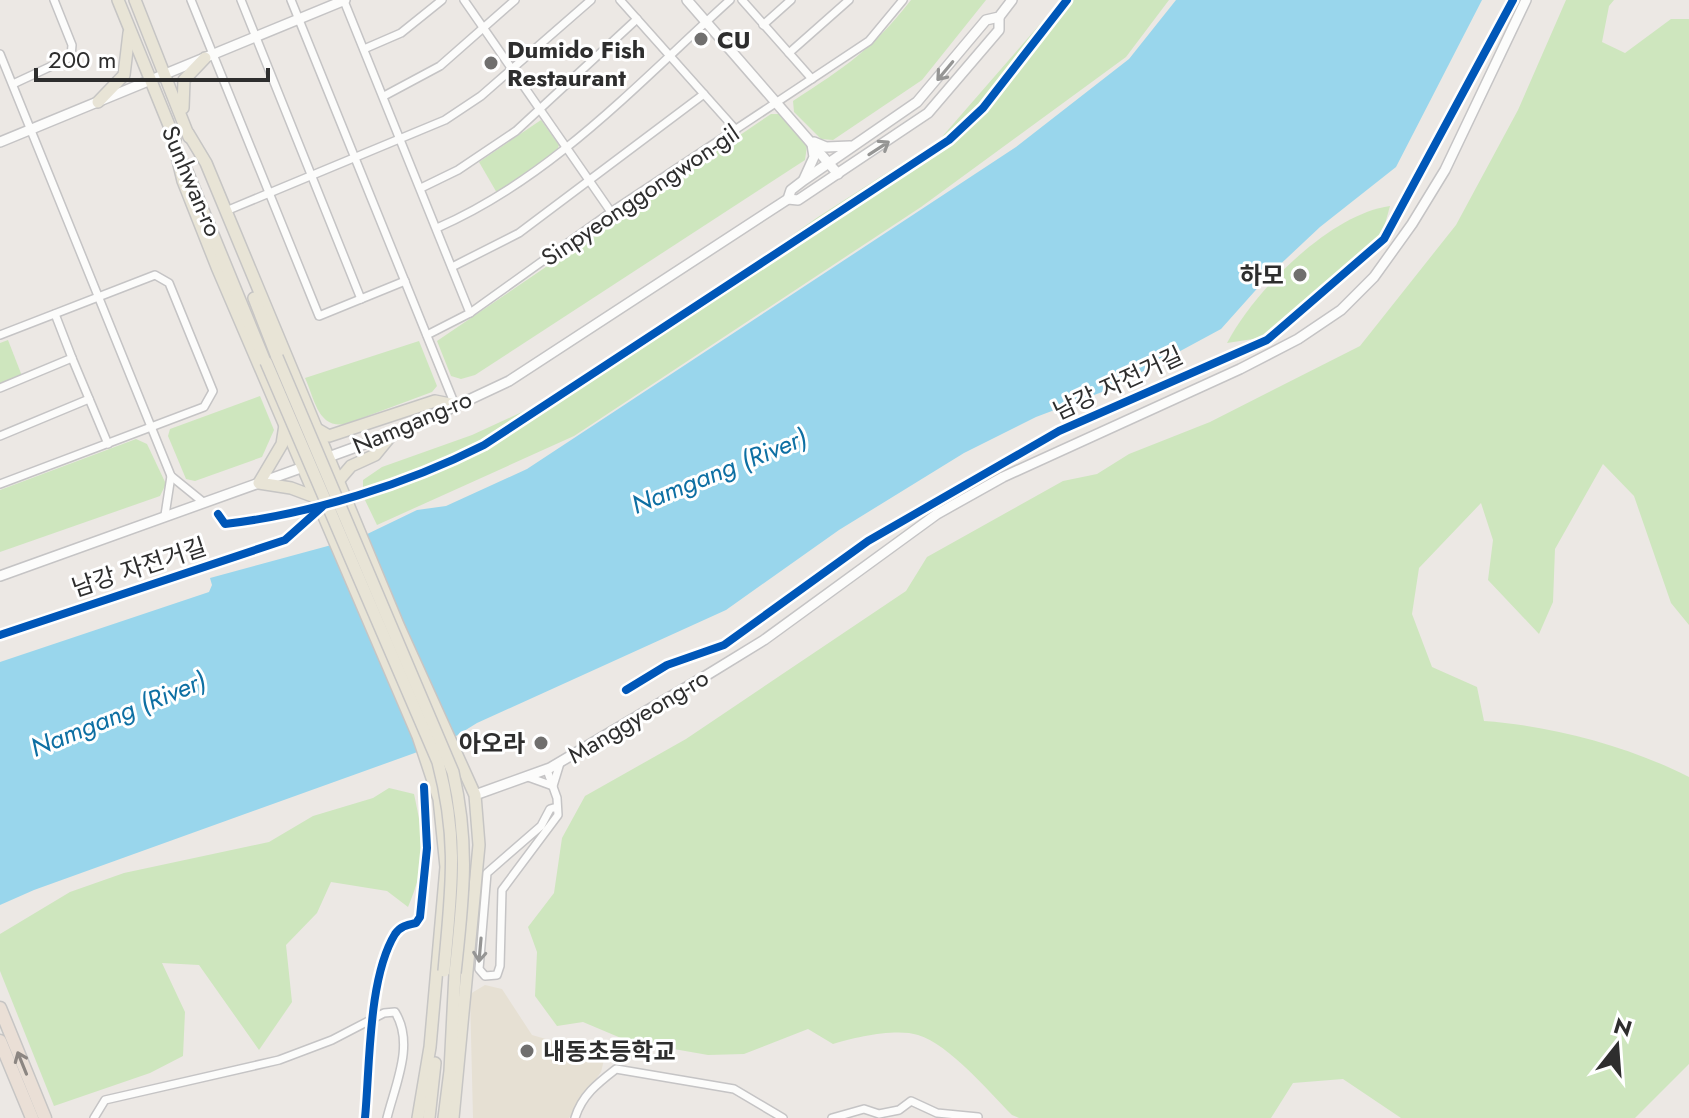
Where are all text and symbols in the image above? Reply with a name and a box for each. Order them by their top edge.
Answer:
place label: CU [717,22,751,57]
marker: CU [692,30,710,48]
scale bar [36,32,268,82]
place label: Dumido Fish Restaurant [507,32,645,95]
text: 200 m [48,42,116,77]
marker: Dumido Fish Restaurant [482,54,500,72]
one-way arrow [936,60,954,80]
street label: Sinpyeonggongwon-gil [534,115,746,275]
street label: Sunhwan-ro [153,120,231,242]
one-way arrow [868,140,890,157]
place label: 하모 [1240,258,1284,293]
marker: 하모 [1291,266,1309,284]
street label: 남강 자전거길 [1047,338,1189,428]
street label: Namgang-ro [347,381,477,463]
water label: Namgang (River) [625,418,813,524]
street label: 남강 자전거길 [67,529,211,605]
street label: Manggyeong-ro [561,660,715,772]
water label: Namgang (River) [24,661,212,767]
place label: 아오라 [459,726,525,761]
marker: 아오라 [532,734,550,752]
one-way arrow [472,936,487,963]
north arrow [1577,1006,1657,1086]
text: N [1610,1009,1636,1045]
place label: 내동초등학교 [543,1034,675,1069]
marker: 내동초등학교 [518,1042,536,1060]
one-way arrow [14,1051,29,1076]

